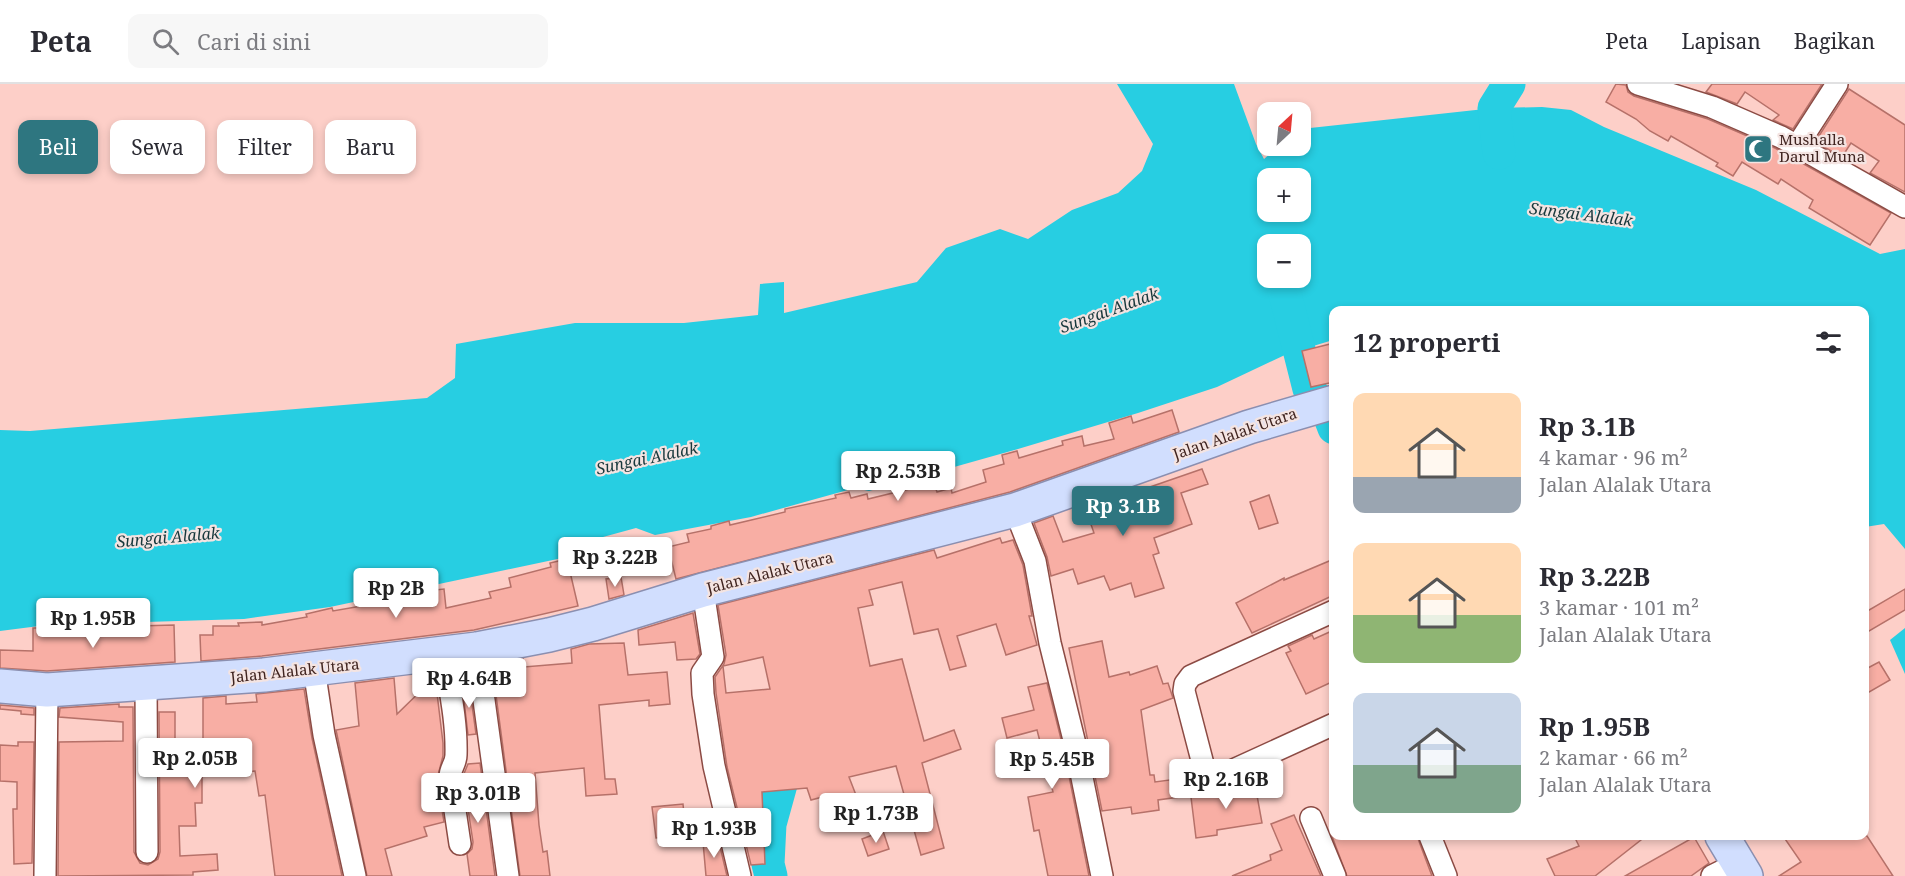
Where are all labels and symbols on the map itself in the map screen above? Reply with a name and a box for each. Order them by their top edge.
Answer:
north arrow [1257,102,1311,156]
place label: Mushalla Darul Muna [1779,129,1865,166]
mosque icon: Mushalla Darul Muna [1742,133,1774,165]
water label: Sungai Alalak [1528,197,1635,231]
water label: Sungai Alalak [1057,282,1162,338]
street label: Jalan Alalak Utara [1169,403,1299,464]
water label: Sungai Alalak [594,436,701,480]
pin: Rp 2.53B [836,451,960,502]
pin: Rp 3.1B [1068,486,1178,537]
water label: Sungai Alalak [115,521,221,552]
pin: Rp 3.22B [553,537,677,588]
street label: Jalan Alalak Utara [703,547,835,598]
pin: Rp 2B [354,568,438,619]
pin: Rp 1.95B [31,598,155,649]
street label: Jalan Alalak Utara [228,653,360,687]
pin: Rp 4.64B [407,658,531,709]
pin: Rp 2.05B [133,738,257,789]
pin: Rp 5.45B [990,739,1114,790]
pin: Rp 2.16B [1164,759,1288,810]
pin: Rp 3.01B [416,773,540,824]
pin: Rp 1.73B [814,793,938,844]
pin: Rp 1.93B [652,808,776,859]

